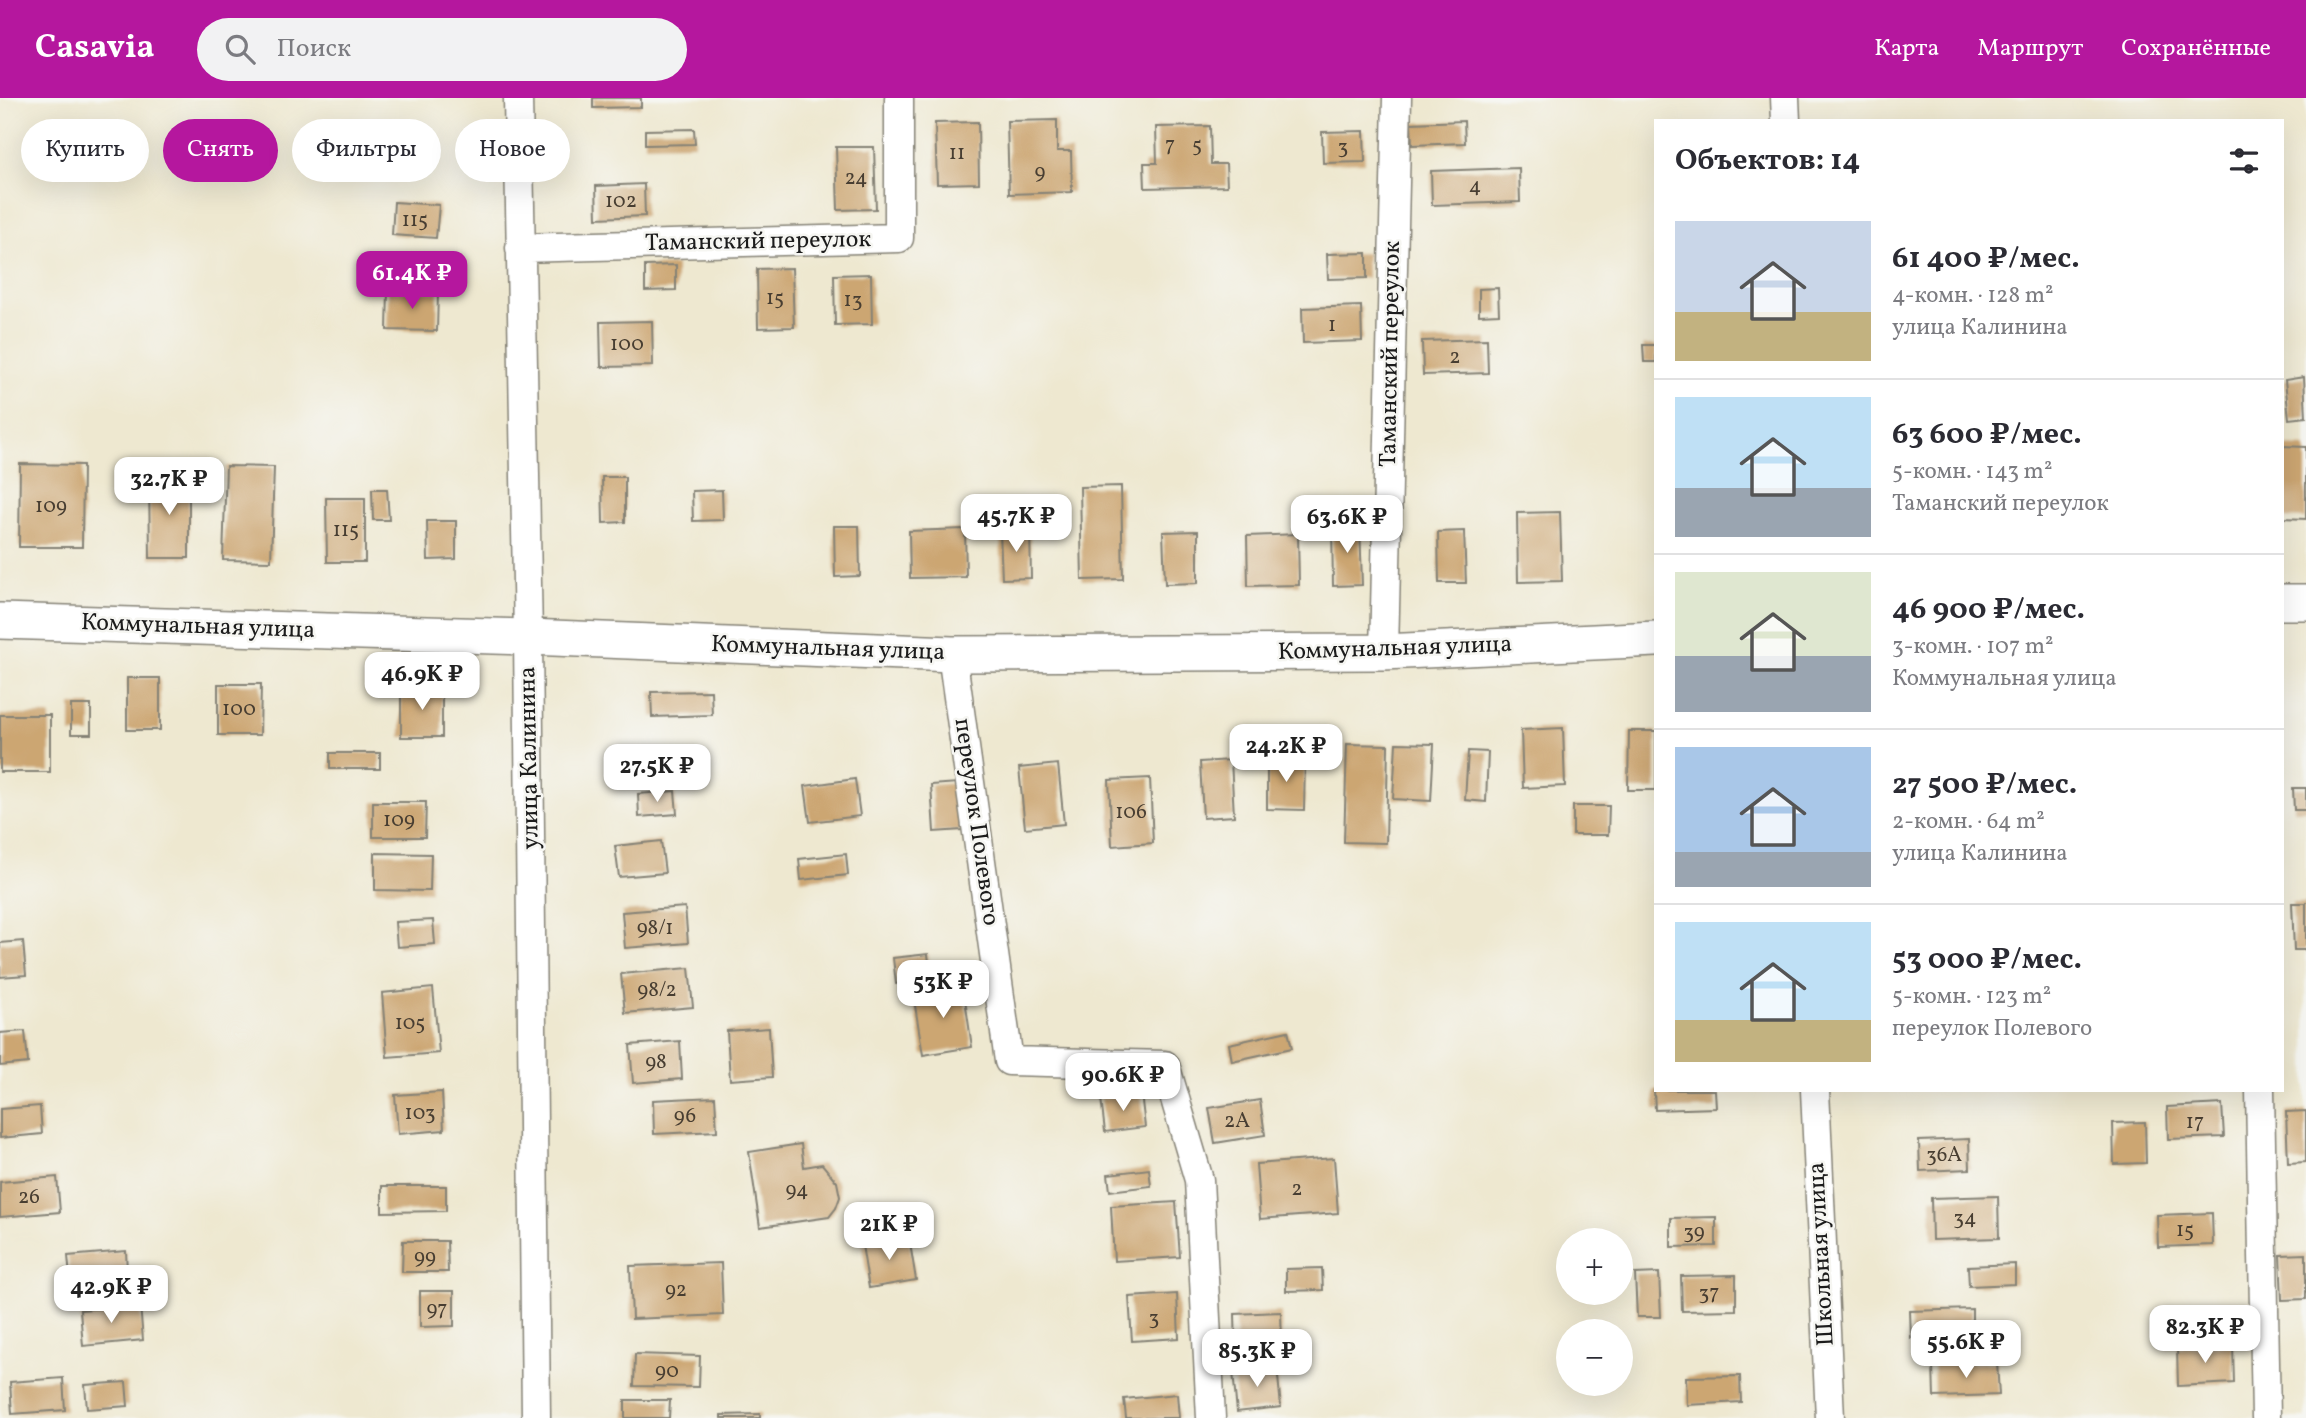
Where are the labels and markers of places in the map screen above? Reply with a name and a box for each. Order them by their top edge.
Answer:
pin: 61.4K ₽ [347,252,477,311]
pin: 32.7K ₽ [104,458,234,517]
pin: 45.7K ₽ [951,494,1081,554]
pin: 63.6K ₽ [1282,496,1412,555]
pin: 46.9K ₽ [357,652,487,712]
pin: 24.2K ₽ [1221,724,1351,784]
pin: 27.5K ₽ [592,744,722,804]
pin: 53K ₽ [894,960,992,1020]
pin: 90.6K ₽ [1058,1054,1188,1113]
pin: 21K ₽ [840,1202,938,1262]
pin: 42.9K ₽ [46,1266,176,1325]
pin: 82.3K ₽ [2140,1306,2270,1365]
pin: 55.6K ₽ [1901,1320,2031,1380]
pin: 85.3K ₽ [1192,1330,1322,1389]

